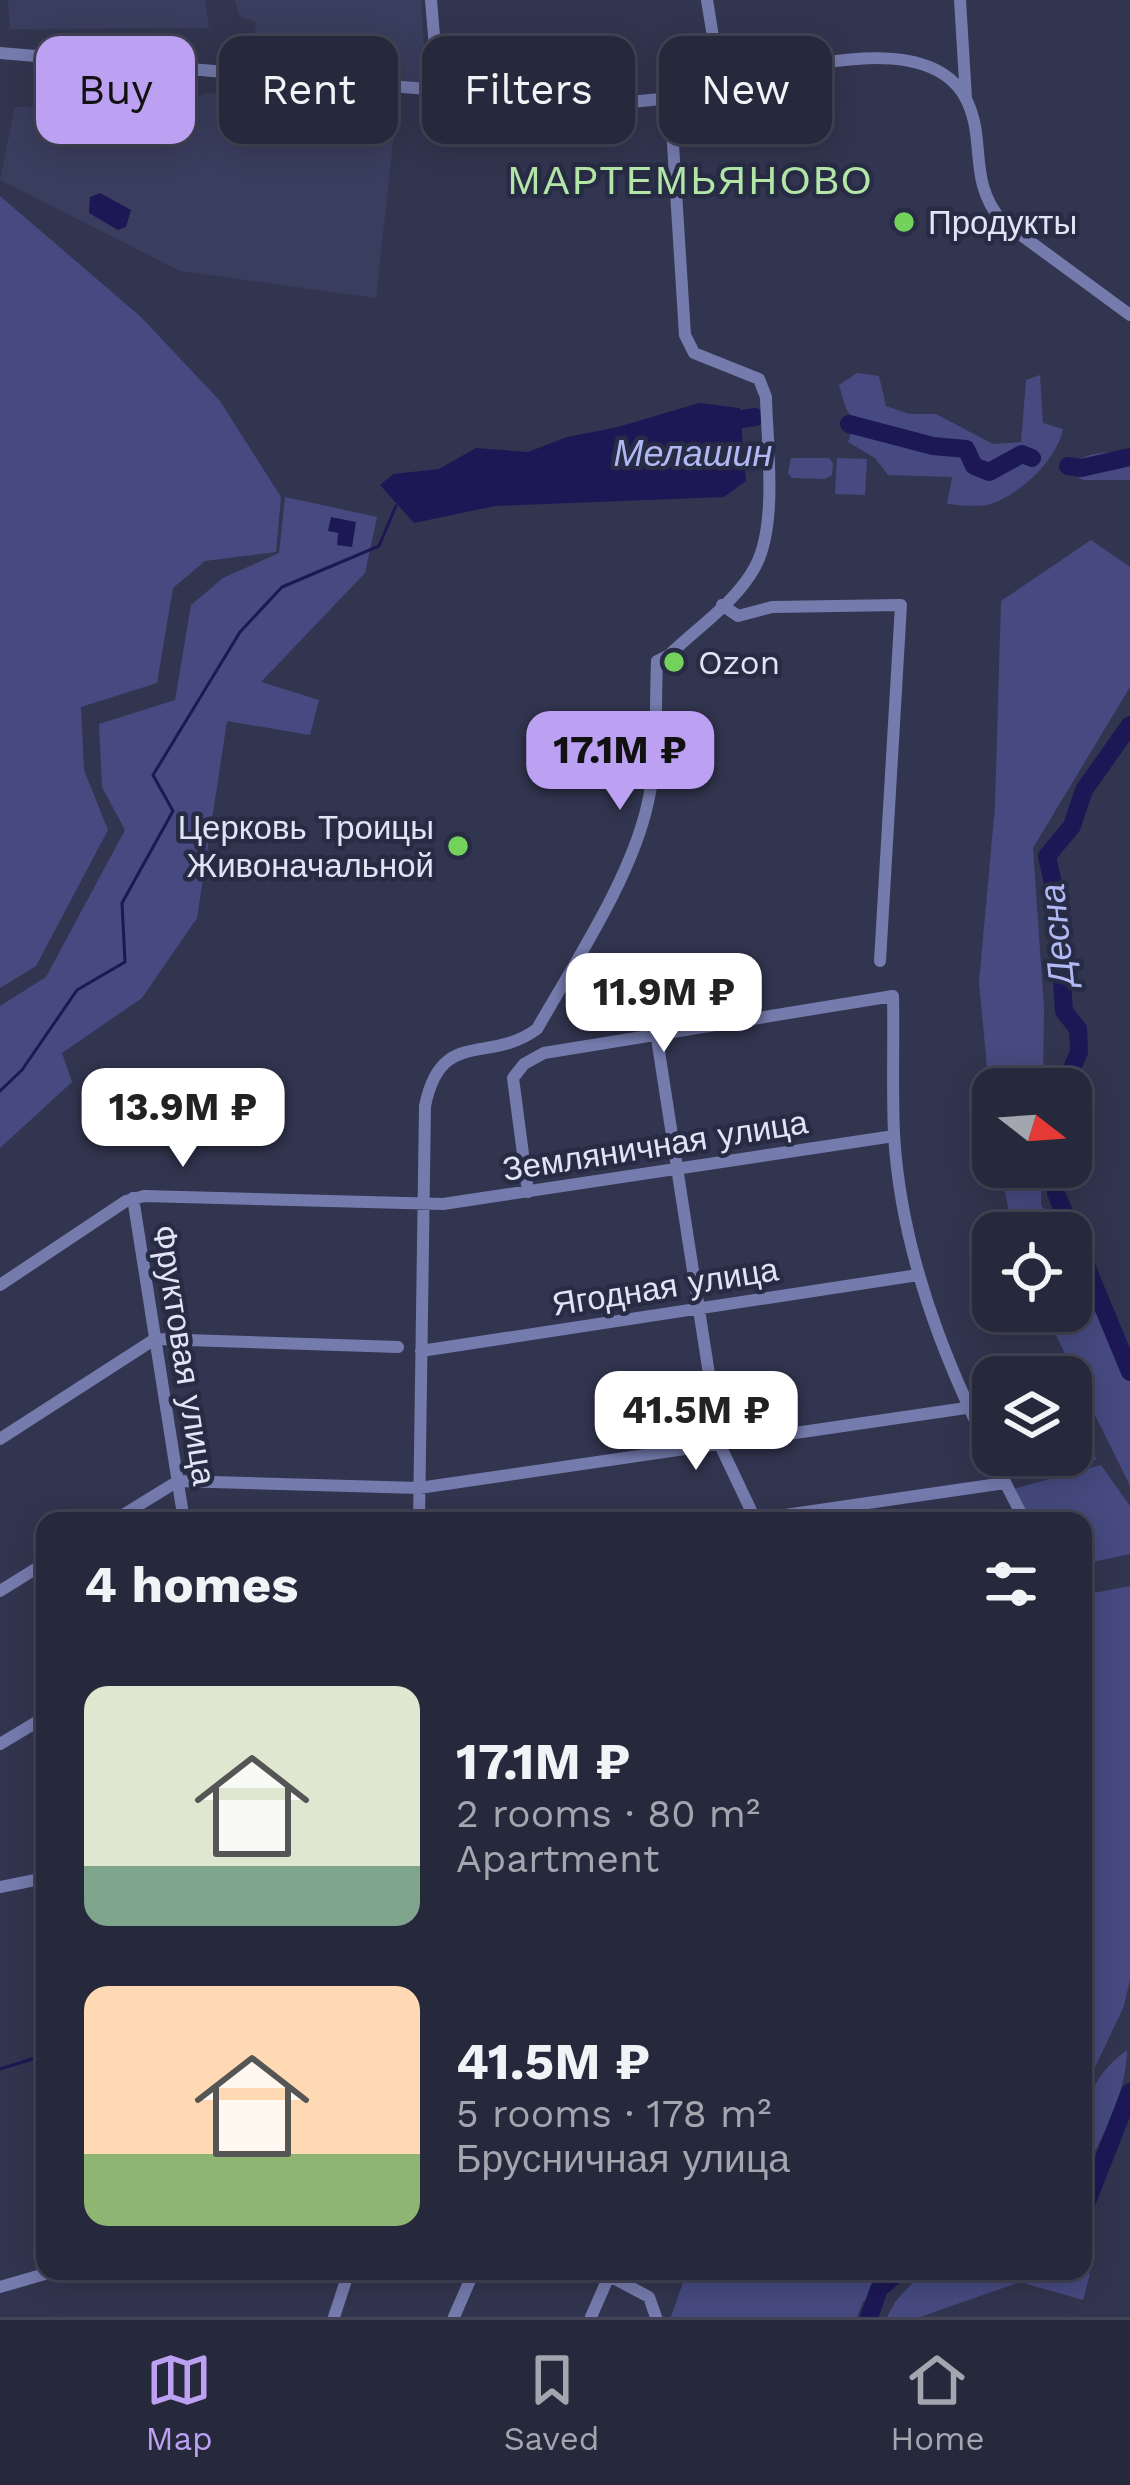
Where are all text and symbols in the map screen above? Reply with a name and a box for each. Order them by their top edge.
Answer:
chip: Buy [36,36,195,144]
chip: Rent [219,36,398,144]
chip: Filters [422,36,635,144]
chip: New [659,36,832,144]
district label: МАРТЕМЬЯНОВО [508,158,874,203]
place label: Продукты [928,203,1077,242]
marker: Продукты [891,209,917,235]
water label: Мелашин [614,433,773,475]
place label: Ozon [698,643,780,682]
marker: Ozon [661,649,687,675]
pin: 17.1M ₽ [509,711,731,813]
text: 17.1M ₽ [553,727,687,772]
place label: Церковь Троицы Живоначальной [178,808,434,885]
marker: Церковь Троицы Живоначальной [445,833,471,859]
water label: Десна [1031,882,1084,992]
pin: 11.9M ₽ [553,953,775,1055]
text: 11.9M ₽ [593,969,735,1014]
pin: 13.9M ₽ [72,1068,294,1170]
north arrow [972,1068,1092,1188]
map controls [972,1068,1092,1476]
text: 13.9M ₽ [109,1084,257,1129]
street label: Земляничная улица [500,1102,811,1189]
button: locate [972,1212,1092,1332]
street label: Фруктовая улица [145,1222,224,1489]
street label: Ягодная улица [549,1249,782,1324]
button: layers [972,1356,1092,1476]
pin: 41.5M ₽ [585,1371,807,1473]
text: 41.5M ₽ [622,1387,770,1432]
icon: filters [978,1551,1044,1617]
text: 4 homes [84,1555,298,1614]
text: 17.1M ₽ [456,1732,631,1791]
icon: home [180,1734,324,1878]
text: 2 rooms · 80 m² [456,1791,760,1836]
text: Apartment [456,1836,659,1881]
text: 41.5M ₽ [456,2032,650,2091]
icon: home [180,2034,324,2178]
text: 5 rooms · 178 m² [456,2091,771,2136]
text: Брусничная улица [456,2136,790,2181]
tab: Map [145,2347,213,2458]
tab: Saved [504,2347,599,2458]
tab: Home [890,2347,985,2458]

